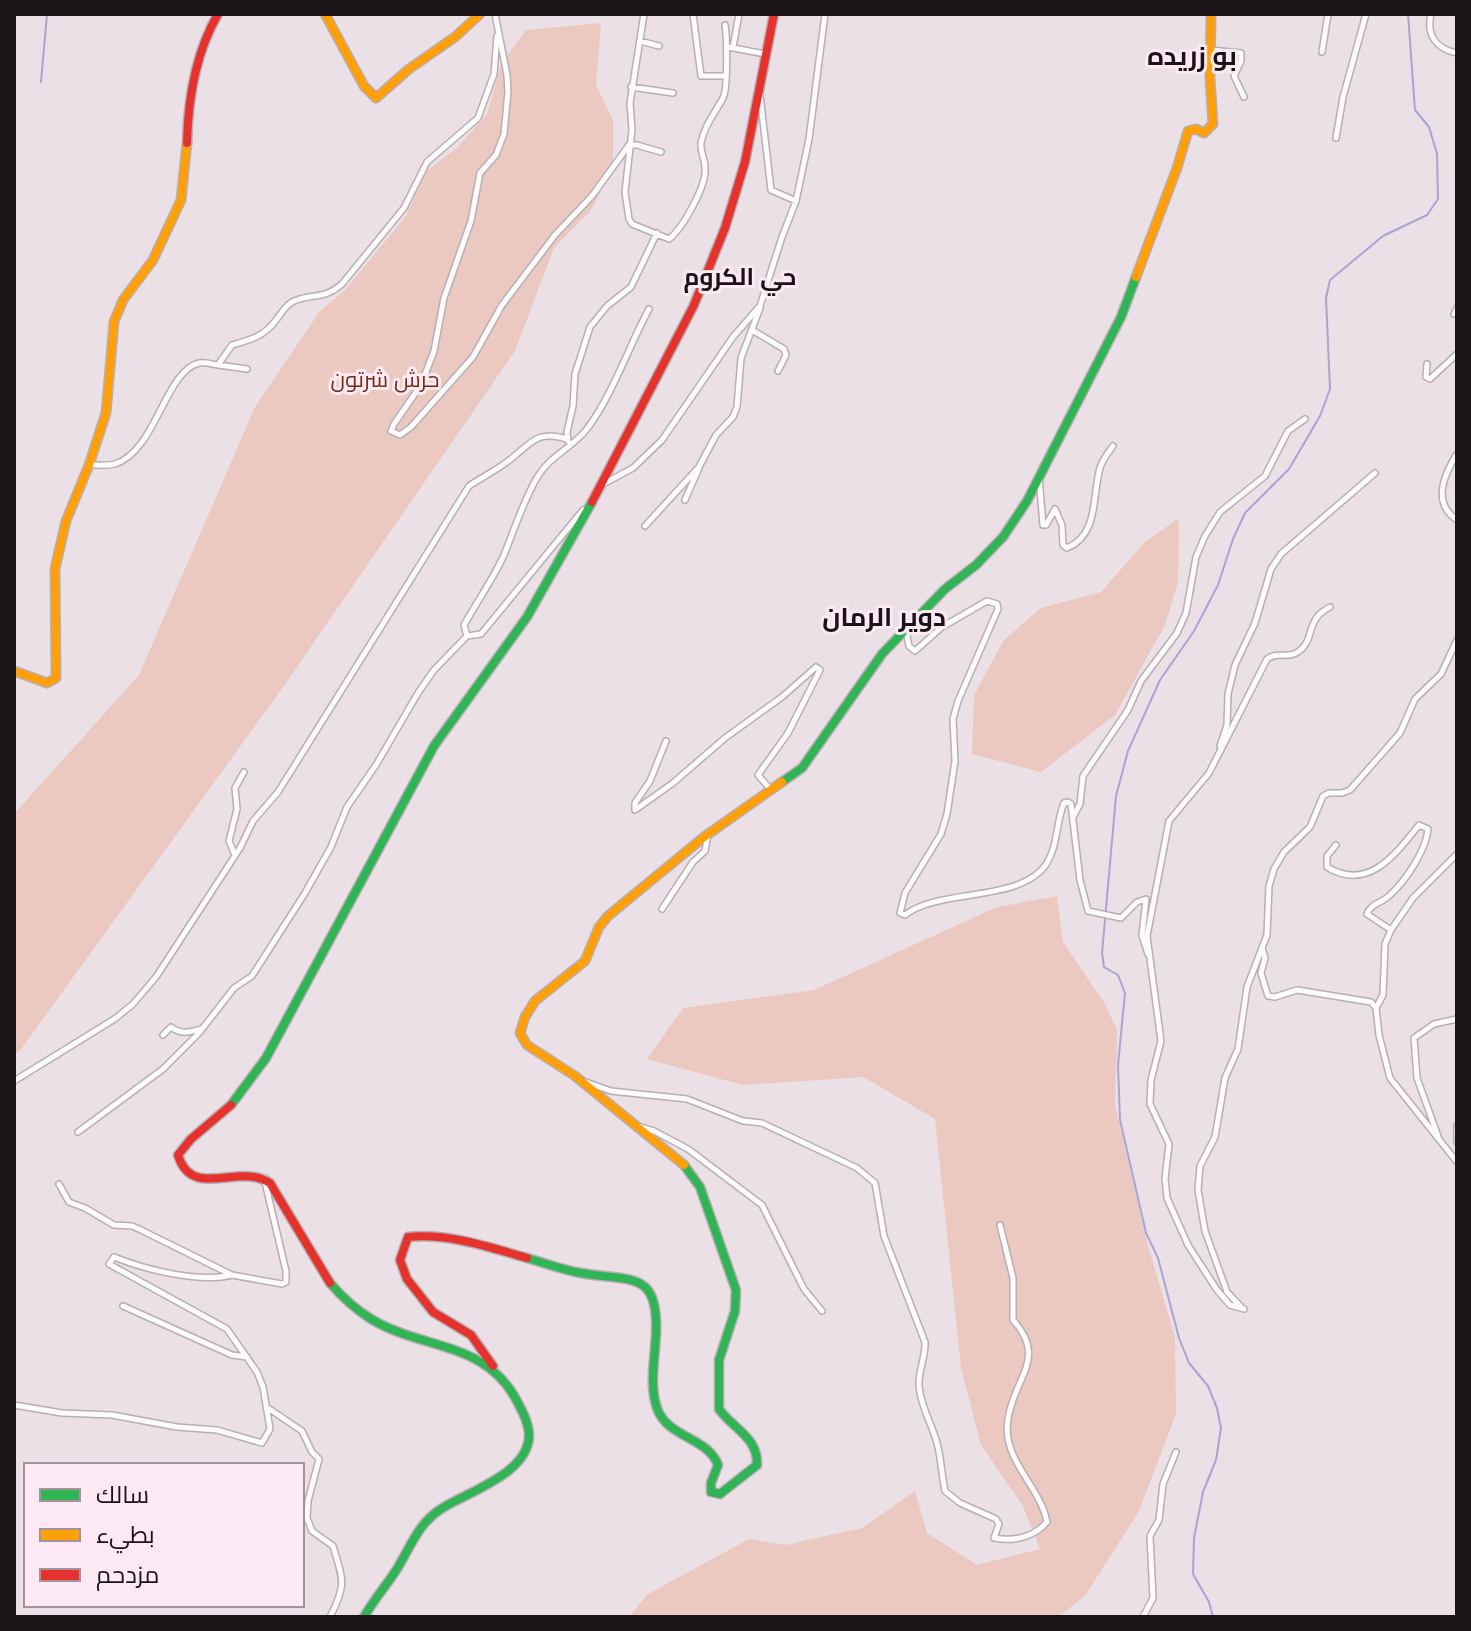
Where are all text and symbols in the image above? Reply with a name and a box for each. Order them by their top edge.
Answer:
district label: بو زريده [1147,37,1237,73]
district label: حي الكروم [684,259,797,296]
park label: حرش شرتون [331,363,439,393]
district label: دوير الرمان [822,598,946,634]
legend [24,1463,304,1607]
text: سالك [96,1477,149,1510]
text: بطيء [96,1517,155,1554]
text: مزدحم [96,1557,159,1591]

